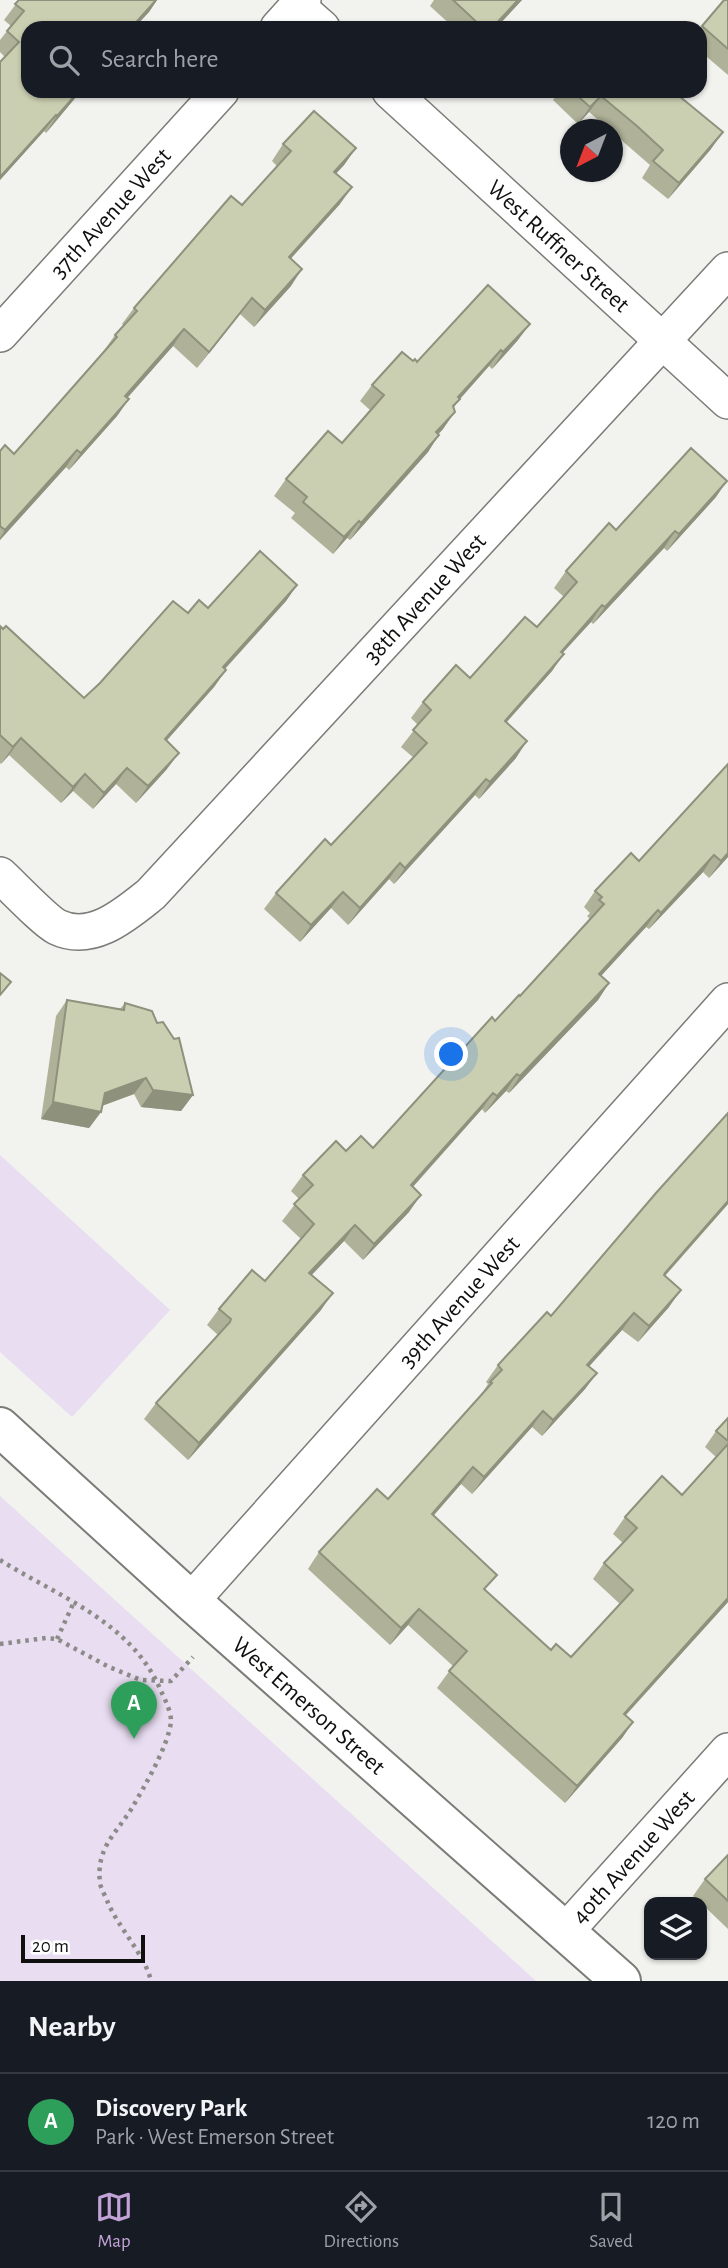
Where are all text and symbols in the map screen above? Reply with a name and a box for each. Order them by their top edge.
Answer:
search box [21,21,707,98]
icon: search [45,41,83,79]
text: Search here [101,46,219,72]
north arrow [560,119,623,182]
street label: 37th Avenue West [46,144,176,283]
street label: West Ruffner Street [483,176,634,317]
street label: 38th Avenue West [360,529,491,668]
your location [434,1037,468,1071]
street label: 39th Avenue West [395,1232,525,1372]
street label: West Emerson Street [228,1633,390,1780]
pin: A [111,1681,157,1739]
street label: 40th Avenue West [568,1786,700,1929]
map controls [644,1897,707,1960]
button: layers [644,1897,707,1960]
scale bar [21,1932,145,1964]
text: 20 m [32,1937,69,1956]
text: Nearby [28,2012,116,2042]
text: Discovery Park [95,2095,247,2121]
text: A [44,2110,58,2133]
text: 120 m [647,2110,700,2133]
text: Park · West Emerson Street [95,2126,334,2149]
tab: Map [95,2188,133,2253]
tab: Directions [323,2188,399,2253]
tab: Saved [589,2188,633,2253]

